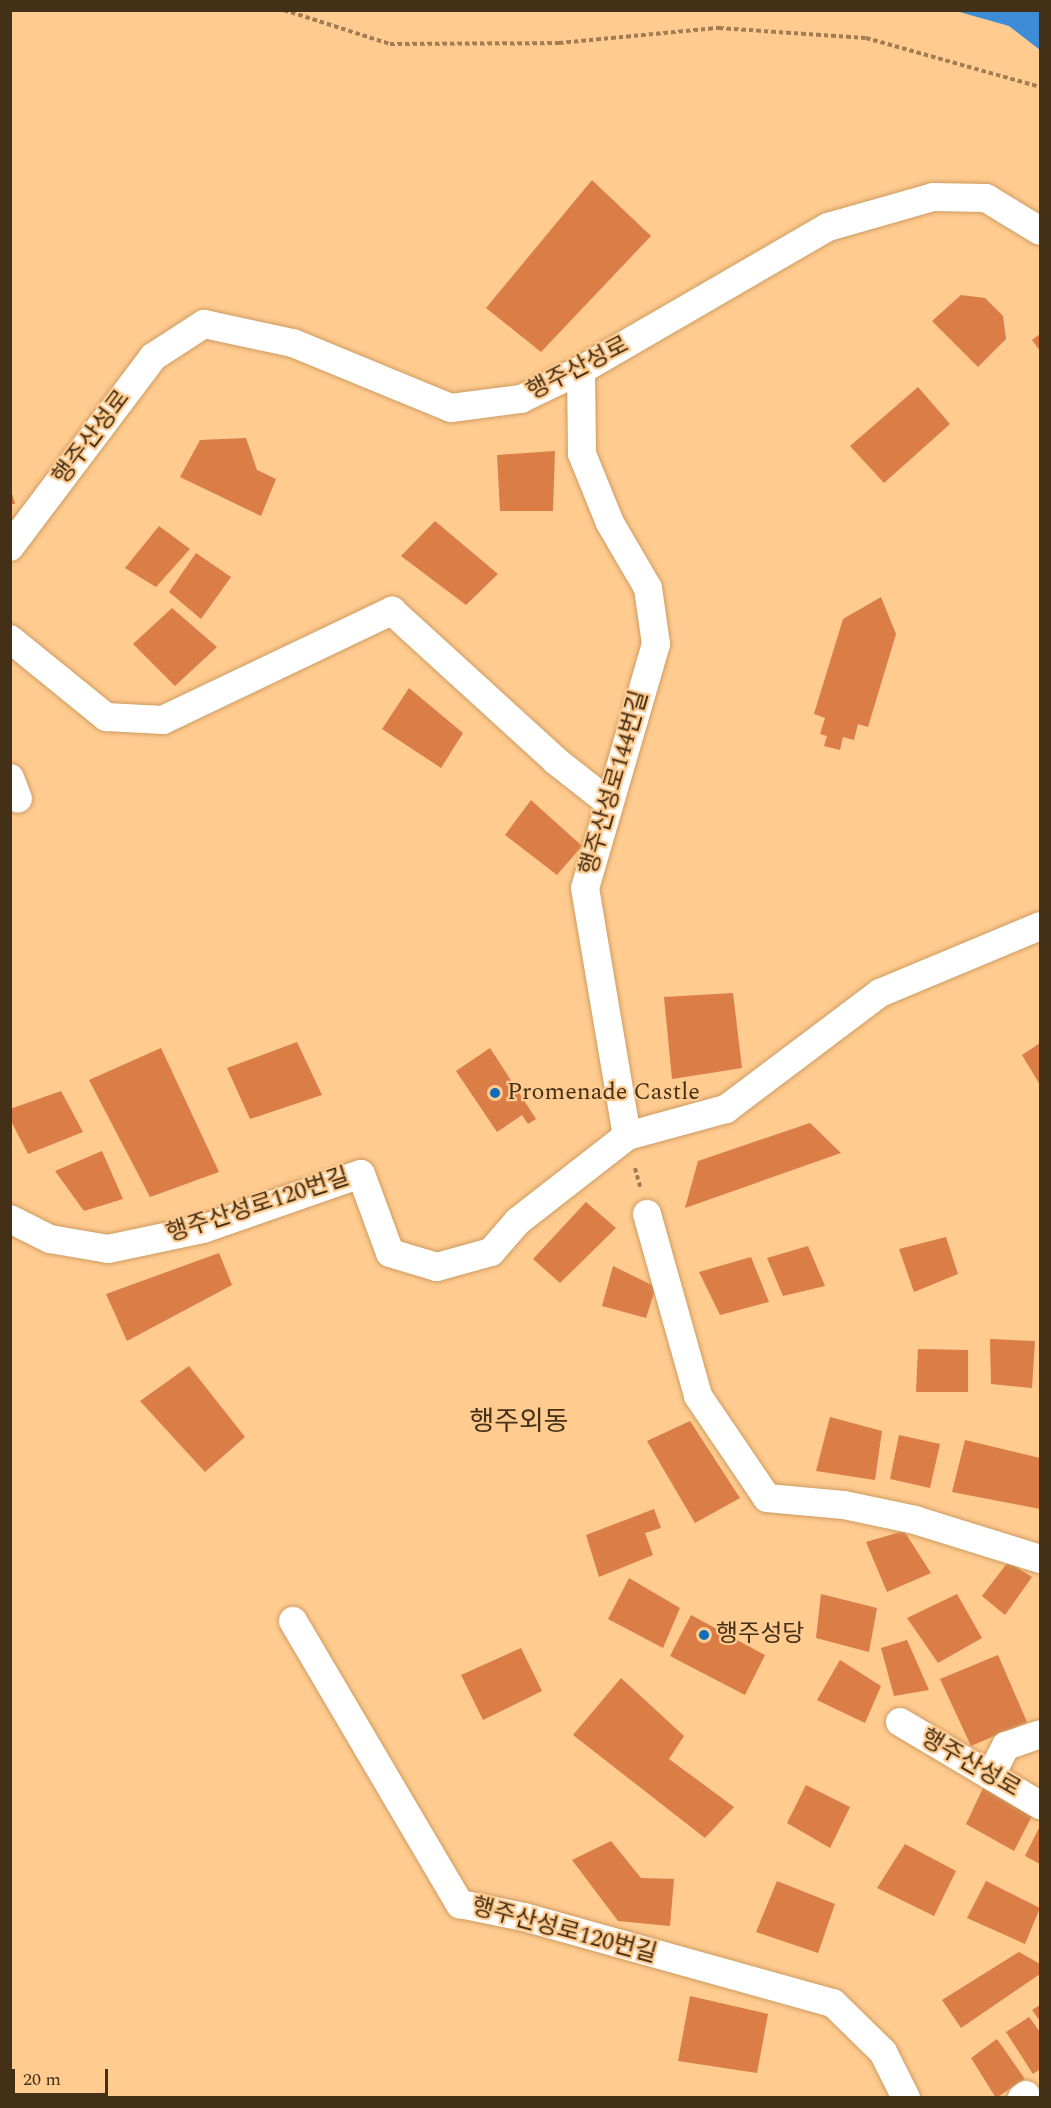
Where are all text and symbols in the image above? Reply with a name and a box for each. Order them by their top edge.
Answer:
street label: 행주산성로 [522,331,634,407]
street label: 행주산성로 [47,385,137,491]
street label: 행주산성로144번길 [575,687,655,879]
place label: Promenade Castle [507,1079,700,1107]
marker: Promenade Castle [488,1086,502,1100]
street label: 행주산성로120번길 [163,1163,353,1249]
district label: 행주외동 [469,1407,569,1439]
place label: 행주성당 [716,1621,804,1649]
marker: 행주성당 [697,1628,711,1642]
street label: 행주산성로 [915,1724,1025,1804]
street label: 행주산성로120번길 [468,1892,660,1970]
scale bar [15,2057,111,2095]
text: 20 m [23,2066,61,2093]

